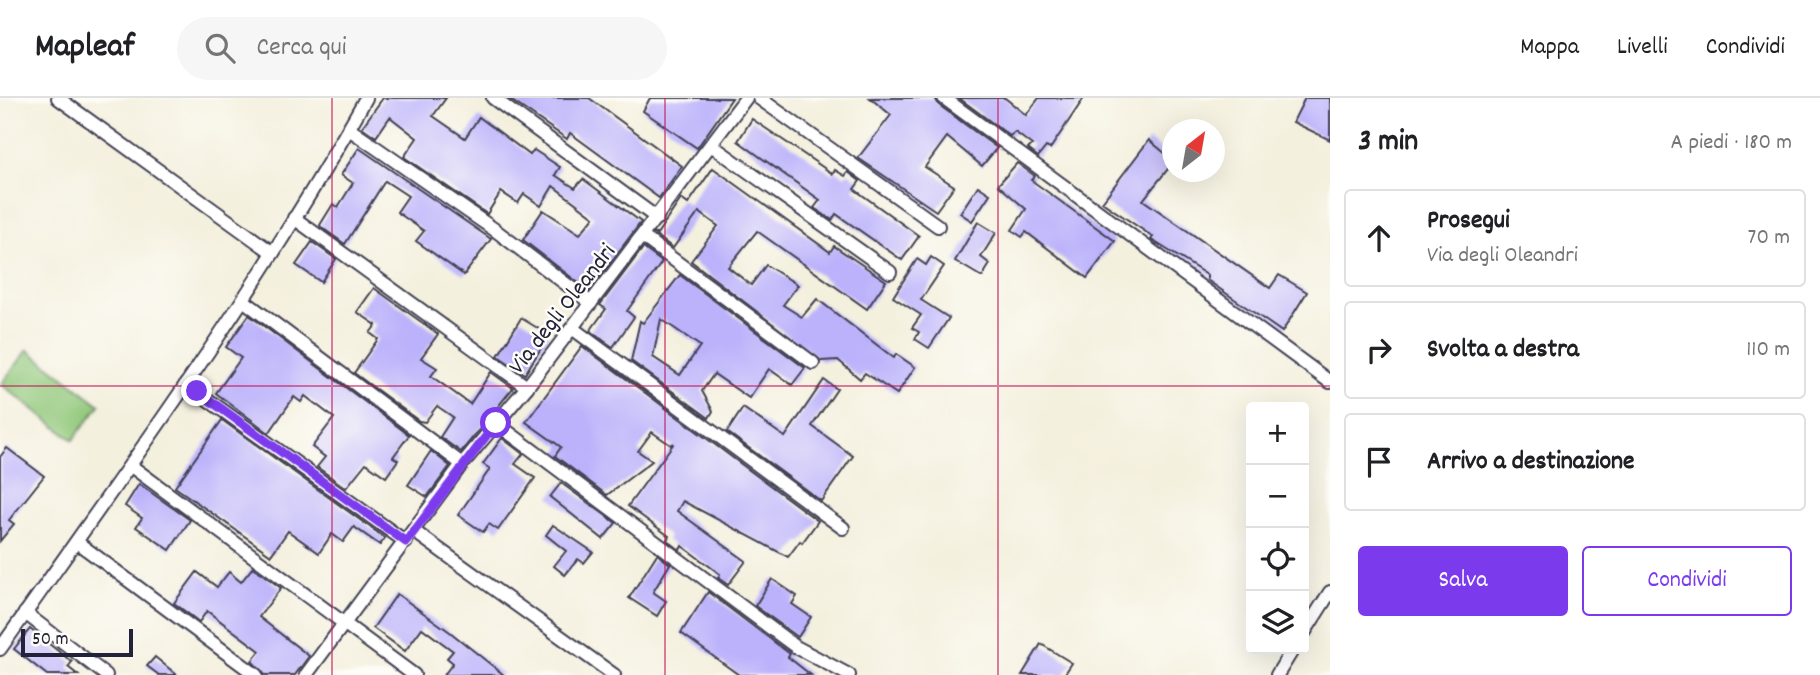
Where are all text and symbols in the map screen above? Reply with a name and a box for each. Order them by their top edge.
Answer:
search box [177,17,667,80]
text: Mapleaf [35,25,135,72]
icon: search [201,29,239,67]
text: Cerca qui [257,30,347,67]
text: Mappa [1520,31,1579,65]
text: Livelli [1617,31,1668,65]
text: Condividi [1706,31,1785,65]
north arrow [1162,119,1225,182]
text: 3 min [1358,122,1418,165]
text: A piedi · 180 m [1671,127,1792,160]
text: Prosegui [1427,203,1510,240]
icon: ahead [1360,219,1398,257]
text: 70 m [1748,222,1790,255]
street label: Via degli Oleandri [501,237,625,382]
text: Via degli Oleandri [1427,240,1578,273]
icon: right [1360,331,1398,369]
text: Svolta a destra [1427,332,1579,369]
text: 110 m [1746,334,1790,367]
route end [181,375,212,406]
map controls [1246,402,1309,654]
button: + [1246,402,1309,465]
route start [480,407,511,438]
icon: arrive [1360,443,1398,481]
text: Arrivo a destinazione [1427,444,1635,481]
button: − [1246,465,1309,528]
button: locate [1246,528,1309,591]
button: Salva [1358,546,1568,616]
button: Condividi [1582,546,1792,616]
button: layers [1246,591,1309,654]
scale bar [21,626,133,658]
text: 50 m [32,627,69,654]

